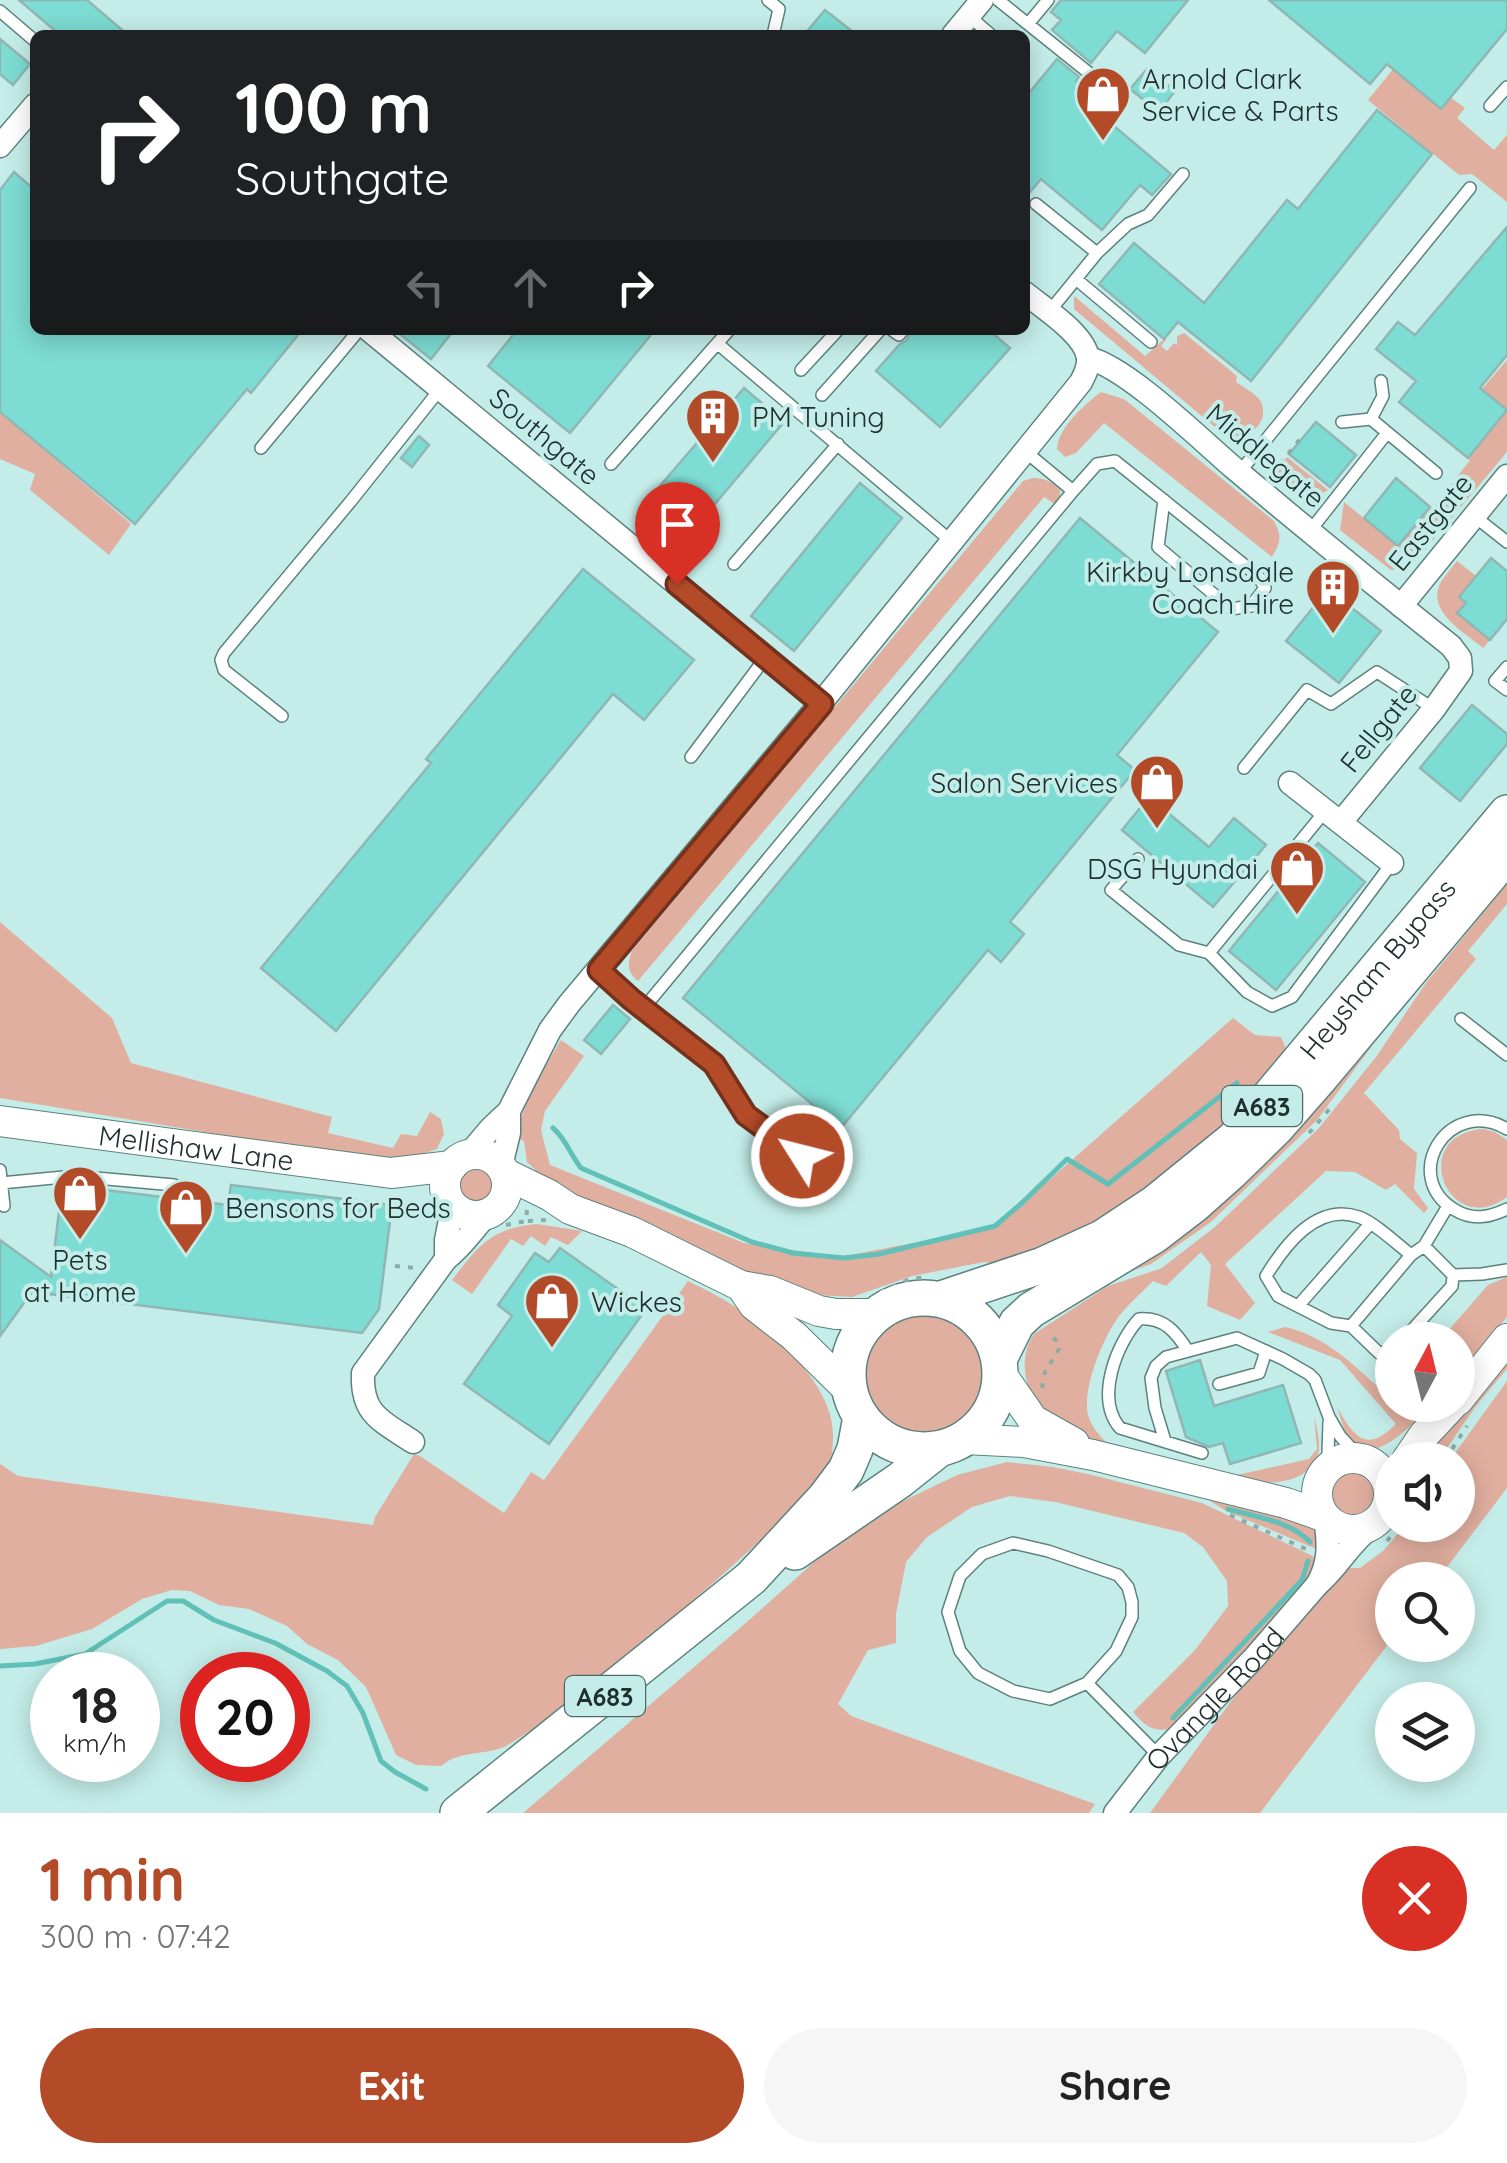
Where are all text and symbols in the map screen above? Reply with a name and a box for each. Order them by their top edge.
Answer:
place label: Arnold Clark Service & Parts [1142,61,1339,128]
text: 100 m [235,63,432,151]
shop icon: Arnold Clark Service & Parts [1073,64,1133,143]
icon: right [70,70,200,200]
text: Southgate [235,150,449,206]
icon: left [398,260,453,315]
icon: ahead [503,260,558,315]
icon: right [608,260,663,315]
street label: Southgate [483,380,607,492]
building icon: PM Tuning [683,386,743,465]
street label: Middlegate [1199,395,1333,515]
place label: PM Tuning [752,399,885,434]
street label: Eastgate [1380,466,1480,578]
pin [635,482,720,585]
icon: arrive [650,497,705,552]
place label: Kirkby Lonsdale Coach Hire [1086,554,1294,621]
building icon: Kirkby Lonsdale Coach Hire [1303,557,1363,636]
street label: Fellgate [1332,677,1424,779]
shop icon: Salon Services [1127,752,1187,831]
place label: Salon Services [930,765,1118,800]
shop icon: DSG Hyundai [1267,838,1327,917]
place label: DSG Hyundai [1087,851,1258,886]
street label: Heysham Bypass [1291,871,1462,1066]
road number: A683 [1222,1086,1302,1126]
position arrow [750,1104,854,1208]
street label: Mellishaw Lane [97,1117,296,1177]
shop icon: Pets at Home [50,1163,110,1242]
shop icon: Bensons for Beds [156,1177,216,1256]
place label: Bensons for Beds [225,1190,451,1225]
place label: Pets at Home [24,1242,136,1309]
shop icon: Wickes [522,1271,582,1350]
place label: Wickes [591,1284,682,1319]
north arrow [1375,1322,1475,1422]
map controls [1375,1322,1475,1782]
button: sound [1375,1442,1475,1542]
button: search [1375,1562,1475,1662]
street label: Ovangle Road [1137,1619,1291,1777]
speed limit sign: 20 [180,1652,310,1782]
text: 18 [72,1673,118,1736]
road number: A683 [565,1676,645,1716]
button: layers [1375,1682,1475,1782]
text: km/h [63,1727,127,1758]
text: 1 min [40,1841,185,1916]
button: close [1362,1846,1467,1951]
text: 300 m · 07:42 [40,1916,231,1956]
button: Exit [40,2028,744,2143]
button: Share [764,2028,1467,2143]

